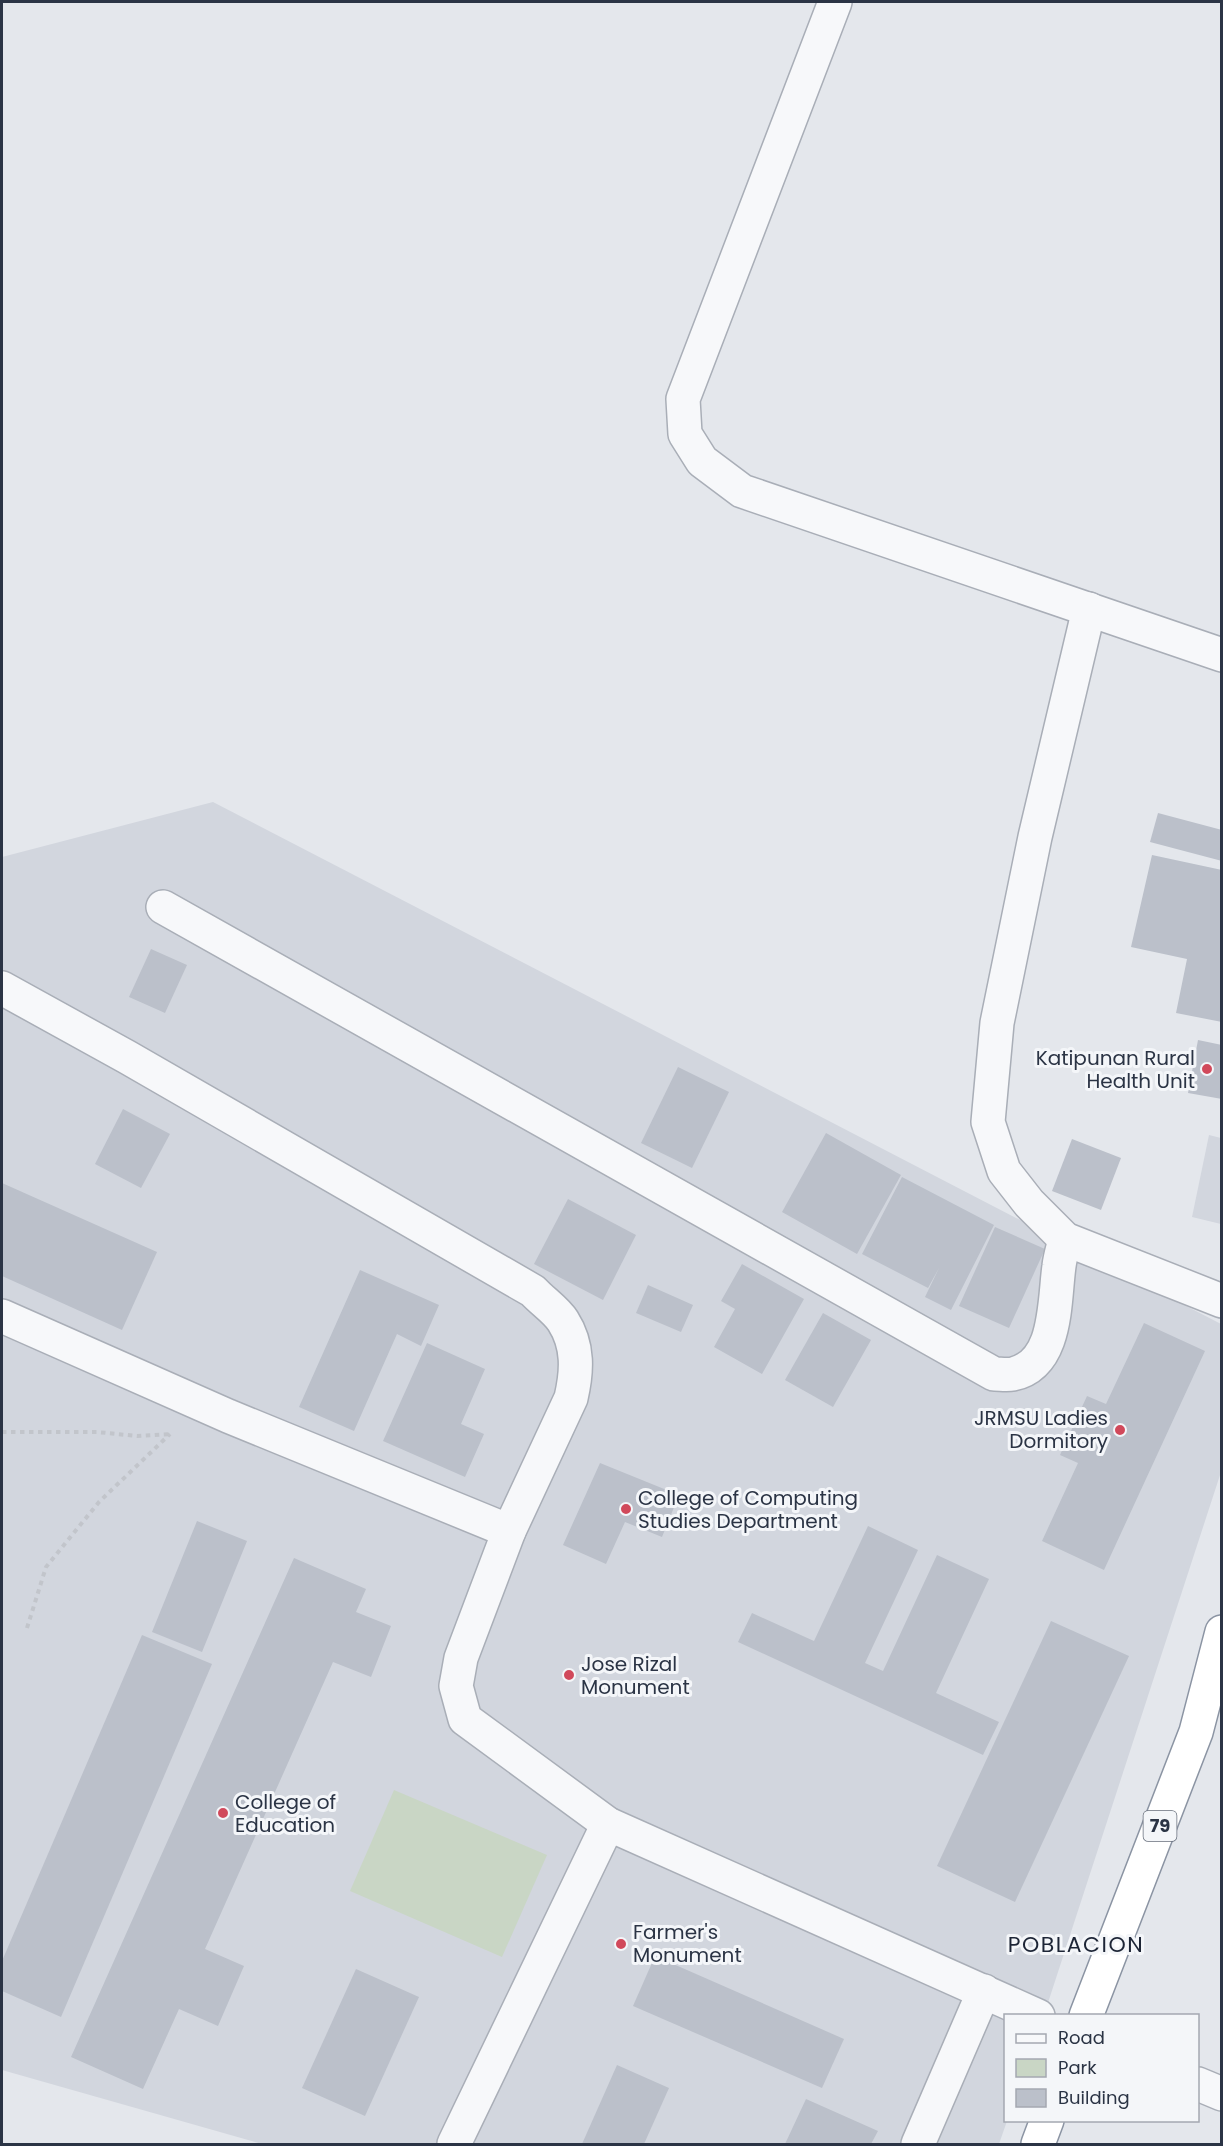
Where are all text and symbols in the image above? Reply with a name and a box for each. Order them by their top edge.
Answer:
place label: Katipunan Rural Health Unit [1036,1044,1195,1095]
marker: Katipunan Rural Health Unit [1200,1062,1214,1076]
place label: JRMSU Ladies Dormitory [974,1404,1108,1455]
marker: JRMSU Ladies Dormitory [1113,1423,1127,1437]
place label: College of Computing Studies Department [638,1484,858,1535]
marker: College of Computing Studies Department [619,1502,633,1516]
place label: Jose Rizal Monument [581,1650,690,1701]
marker: Jose Rizal Monument [562,1668,576,1682]
place label: College of Education [235,1788,336,1839]
marker: College of Education [216,1806,230,1820]
road number: 79 [1144,1811,1176,1841]
place label: Farmer's Monument [633,1918,742,1969]
district label: POBLACION [1008,1929,1144,1960]
marker: Farmer's Monument [614,1937,628,1951]
legend [1004,2014,1199,2122]
text: Road [1058,2025,1105,2050]
text: Park [1058,2055,1097,2080]
text: Building [1058,2085,1130,2110]

